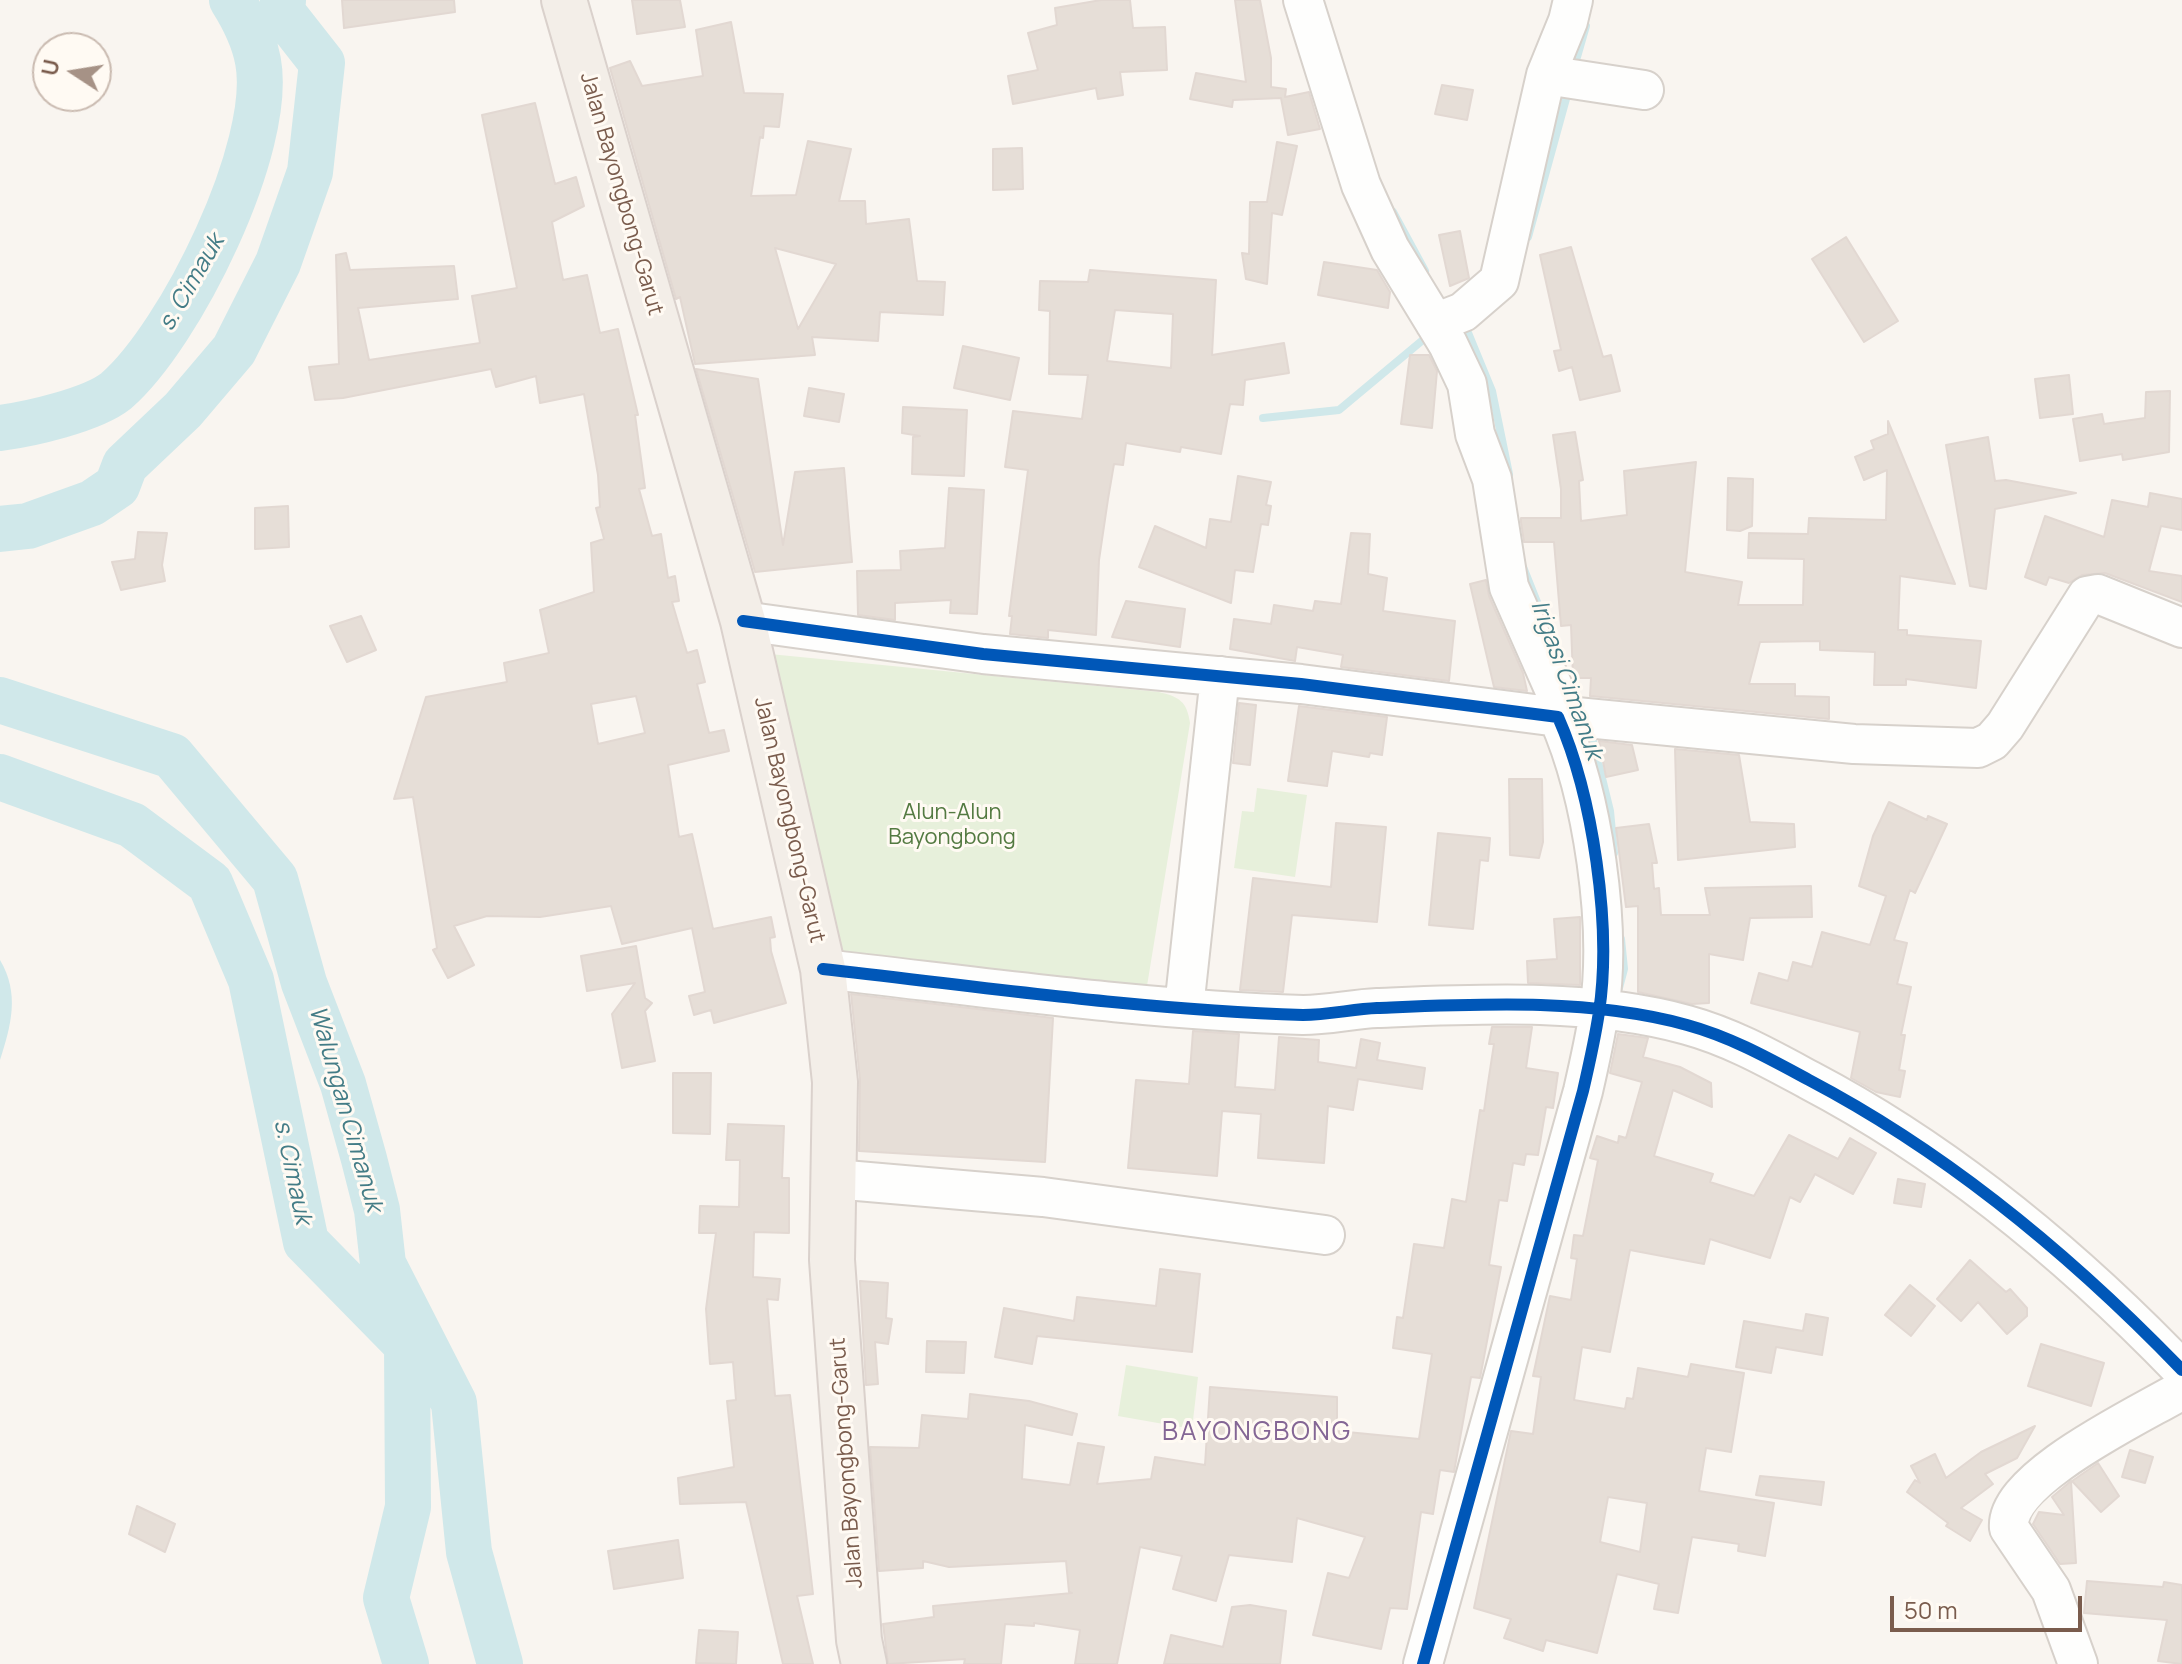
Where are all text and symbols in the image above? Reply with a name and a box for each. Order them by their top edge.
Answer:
north arrow [32,32,112,112]
text: U [34,57,67,78]
street label: Jalan Bayongbong-Garut [574,69,668,319]
water label: s. Cimauk [153,230,231,336]
water label: Irigasi Cimanuk [1524,596,1608,764]
street label: Jalan Bayongbong-Garut [748,695,830,945]
park label: Alun-Alun Bayongbong [888,800,1016,852]
water label: Walungan Cimanuk [302,1003,388,1215]
water label: s. Cimauk [267,1117,317,1227]
street label: Jalan Bayongbong-Garut [825,1337,869,1589]
district label: BAYONGBONG [1162,1417,1352,1449]
scale bar [1894,1580,2086,1630]
text: 50 m [1904,1593,1958,1626]

